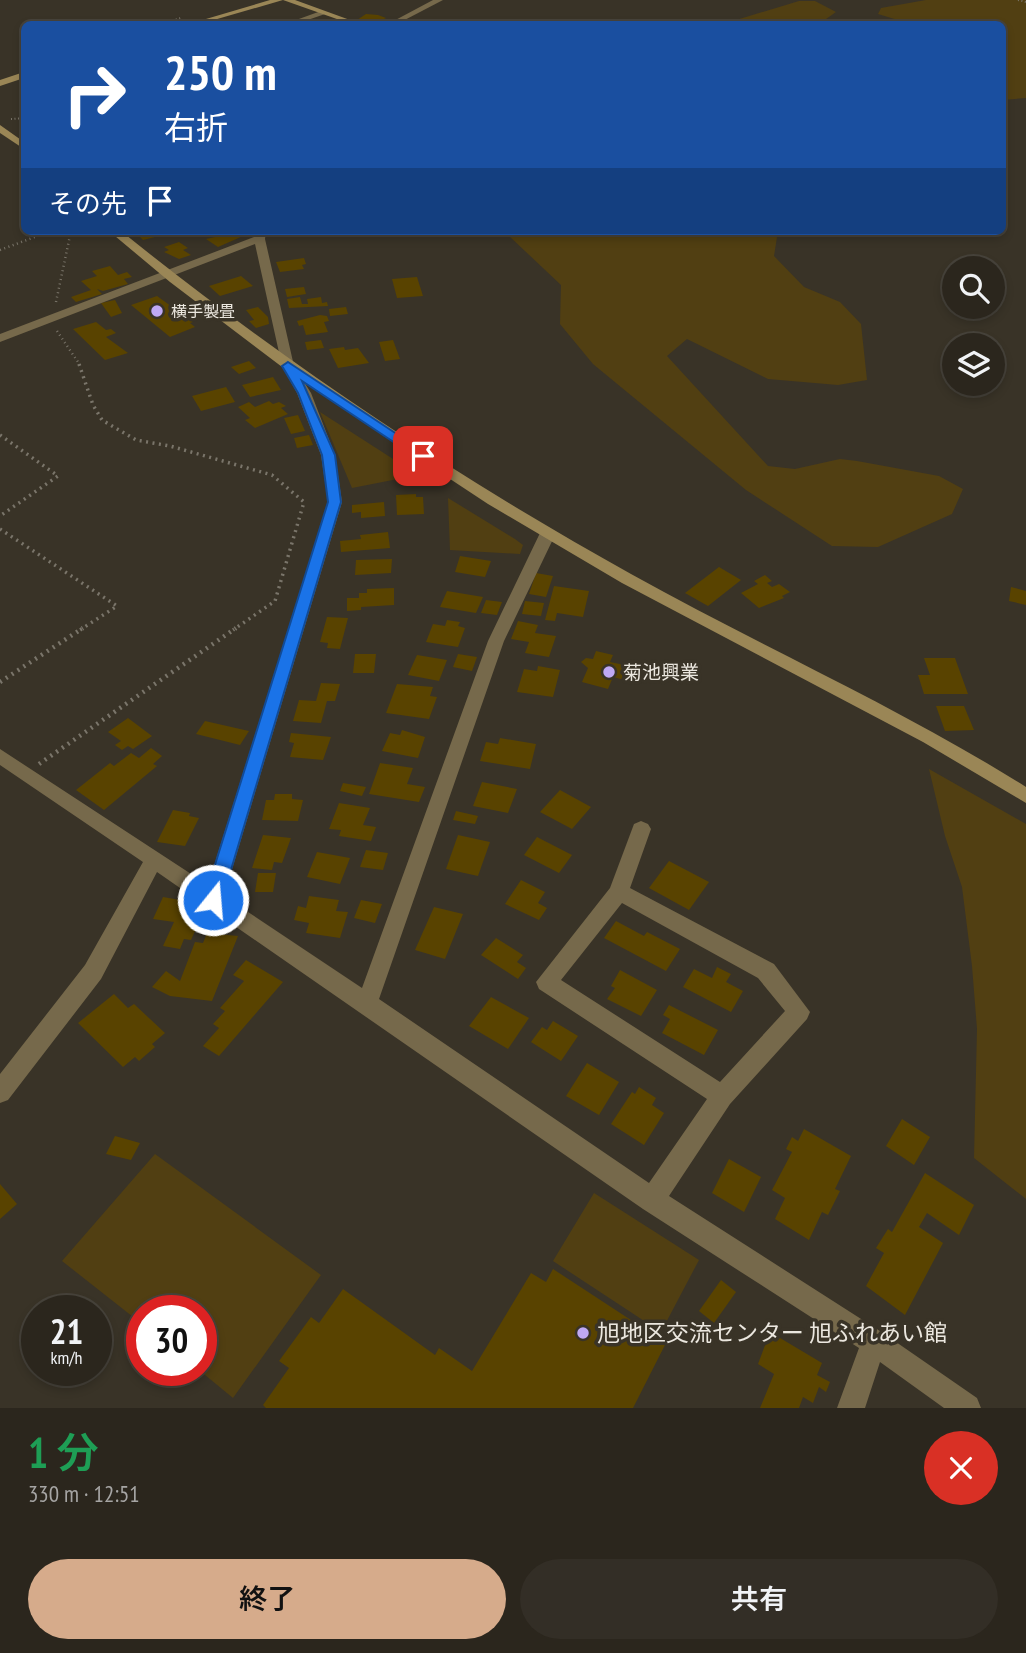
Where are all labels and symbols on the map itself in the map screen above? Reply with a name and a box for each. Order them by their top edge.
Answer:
place label: 横手製畳 [171,301,235,321]
marker: 横手製畳 [149,303,165,319]
pin [393,426,453,486]
place label: 菊池興業 [623,660,699,684]
marker: 菊池興業 [601,664,617,680]
position arrow [176,863,250,937]
speed limit sign: 30 [126,1295,217,1386]
place label: 旭地区交流センター 旭ふれあい館 [597,1318,947,1347]
marker: 旭地区交流センター 旭ふれあい館 [575,1325,591,1341]

